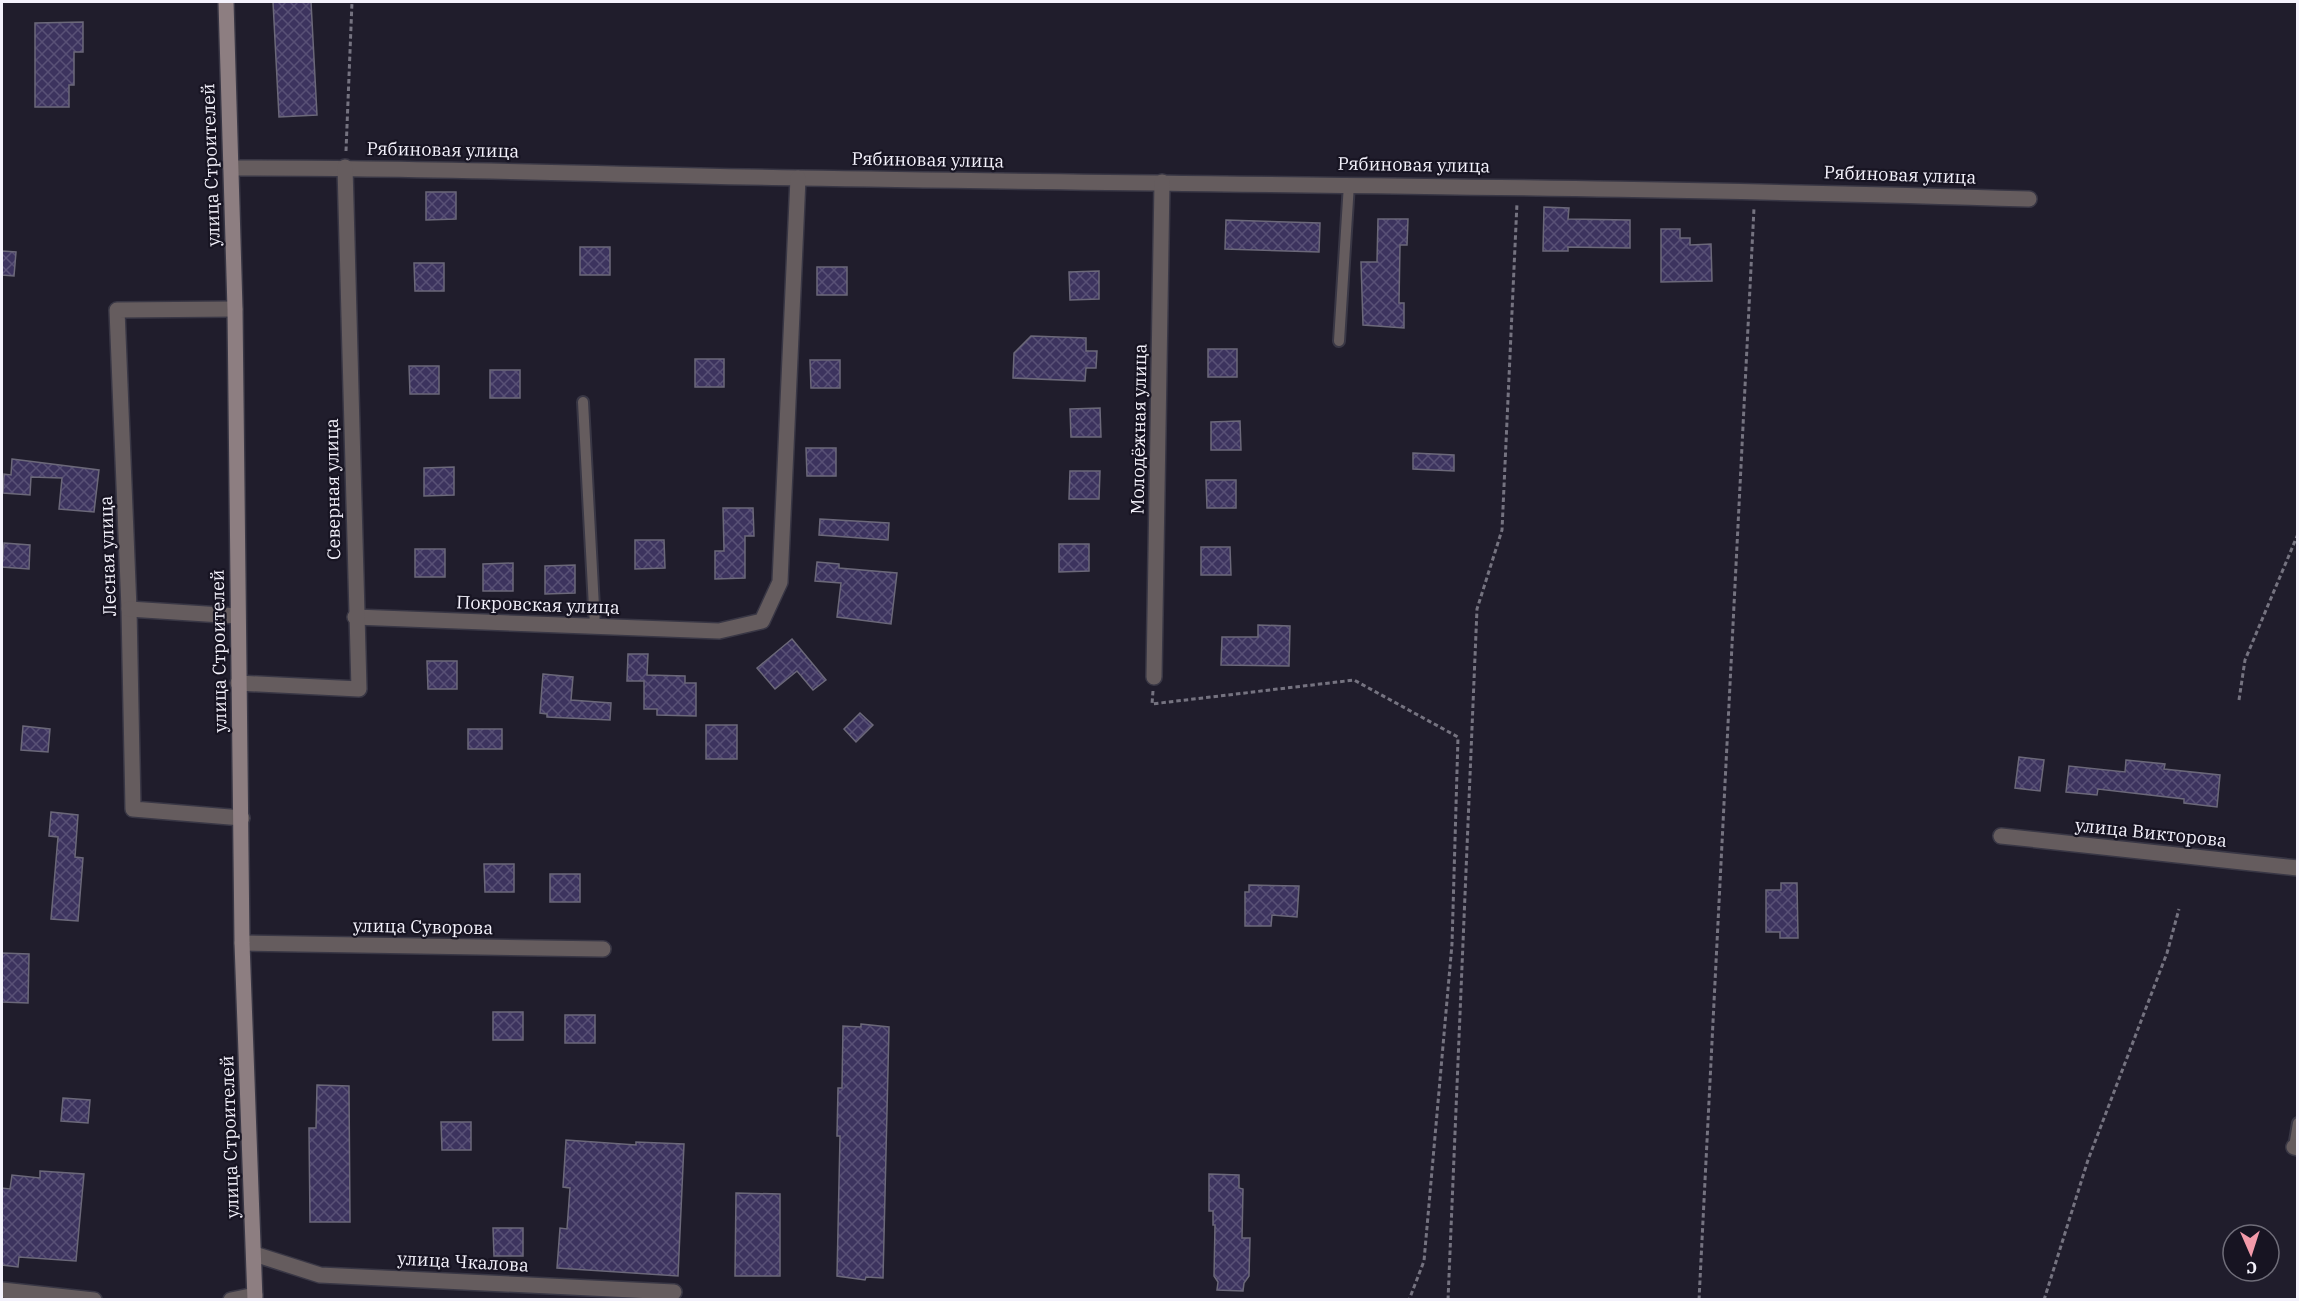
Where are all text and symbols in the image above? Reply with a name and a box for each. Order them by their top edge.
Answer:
street label: улица Строителей [196,83,225,247]
street label: Рябиновая улица [367,137,520,162]
street label: Рябиновая улица [852,147,1005,172]
street label: Рябиновая улица [1338,152,1491,177]
street label: Рябиновая улица [1823,160,1977,189]
street label: Молодёжная улица [1126,343,1151,515]
street label: Северная улица [320,418,345,560]
street label: Лесная улица [94,495,121,617]
street label: улица Строителей [206,569,231,733]
street label: Покровская улица [456,590,620,619]
street label: улица Викторова [2074,813,2228,852]
street label: улица Суворова [353,914,494,939]
street label: улица Строителей [215,1055,244,1219]
north arrow [2221,1223,2281,1283]
street label: улица Чкалова [397,1247,530,1276]
text: С [2246,1258,2258,1278]

